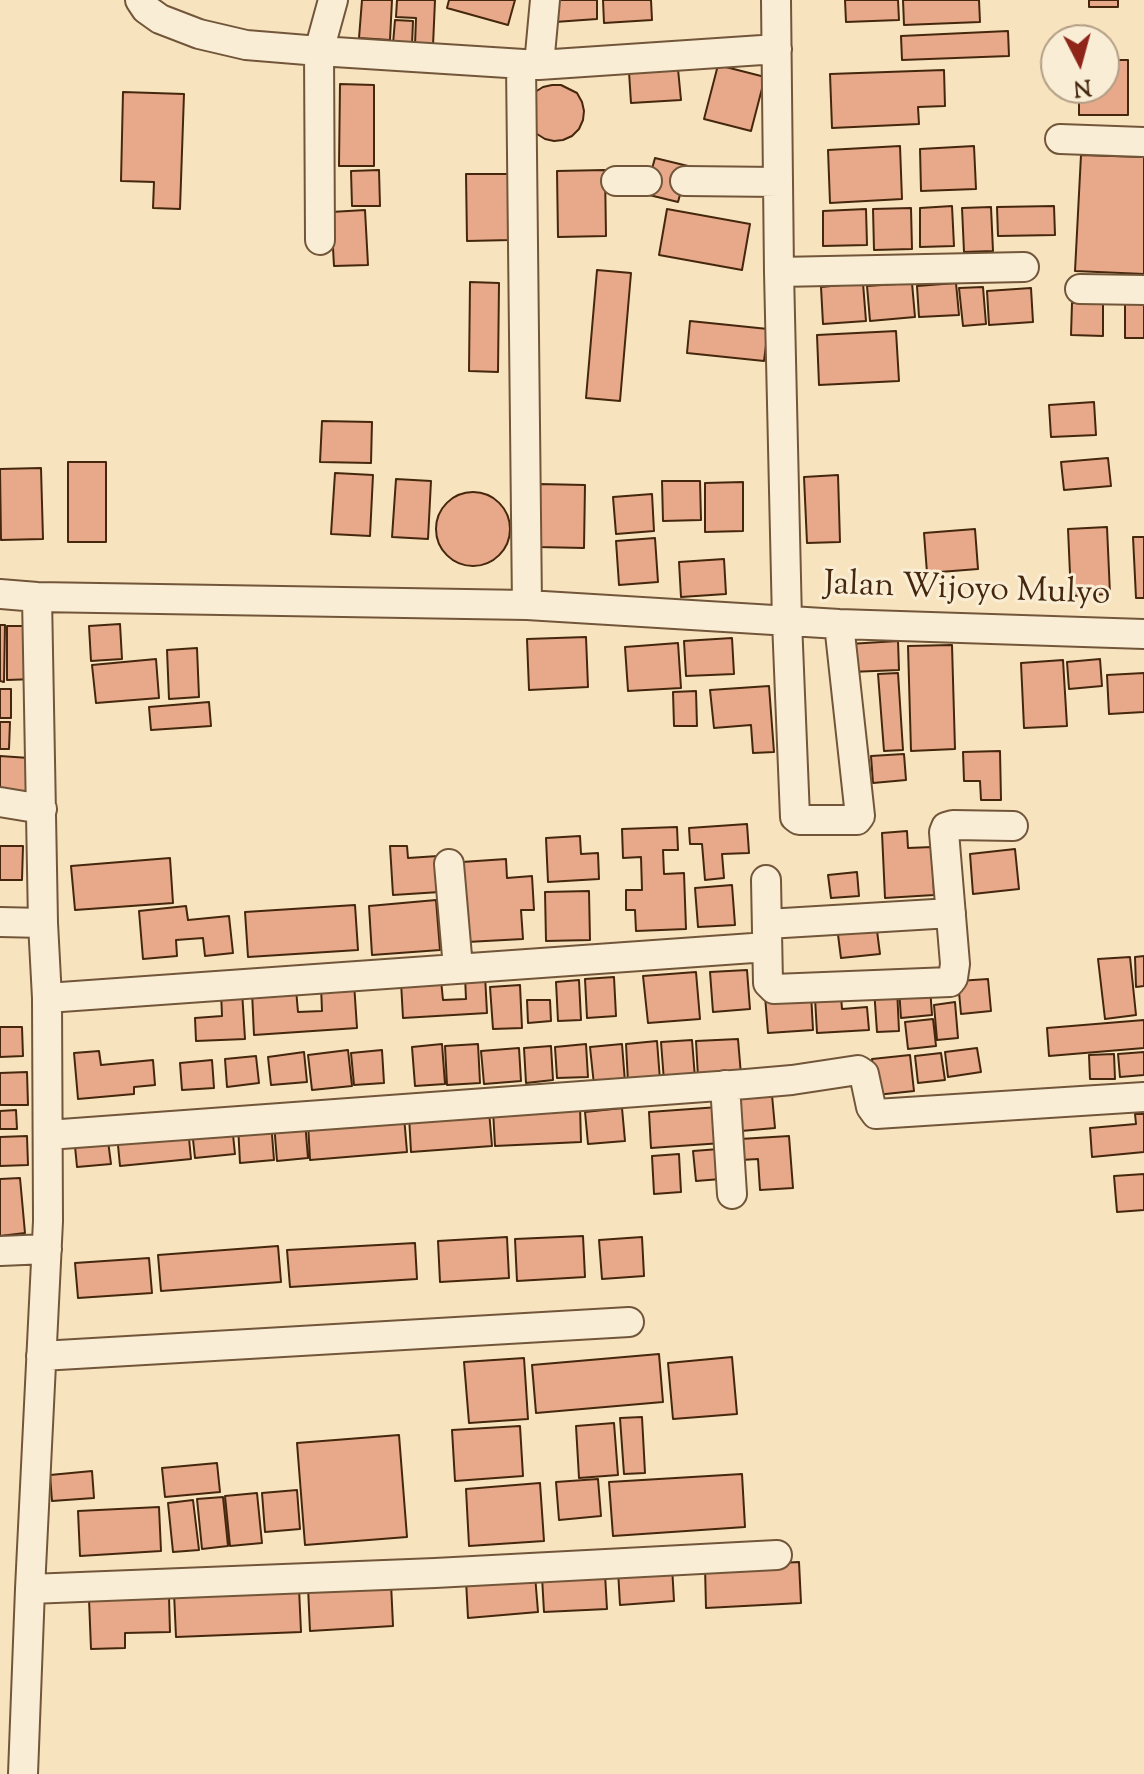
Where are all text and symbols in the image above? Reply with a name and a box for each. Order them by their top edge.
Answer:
north arrow [1040,24,1120,104]
text: N [1072,69,1093,103]
street label: Jalan Wijoyo Mulyo [823,567,1111,617]

